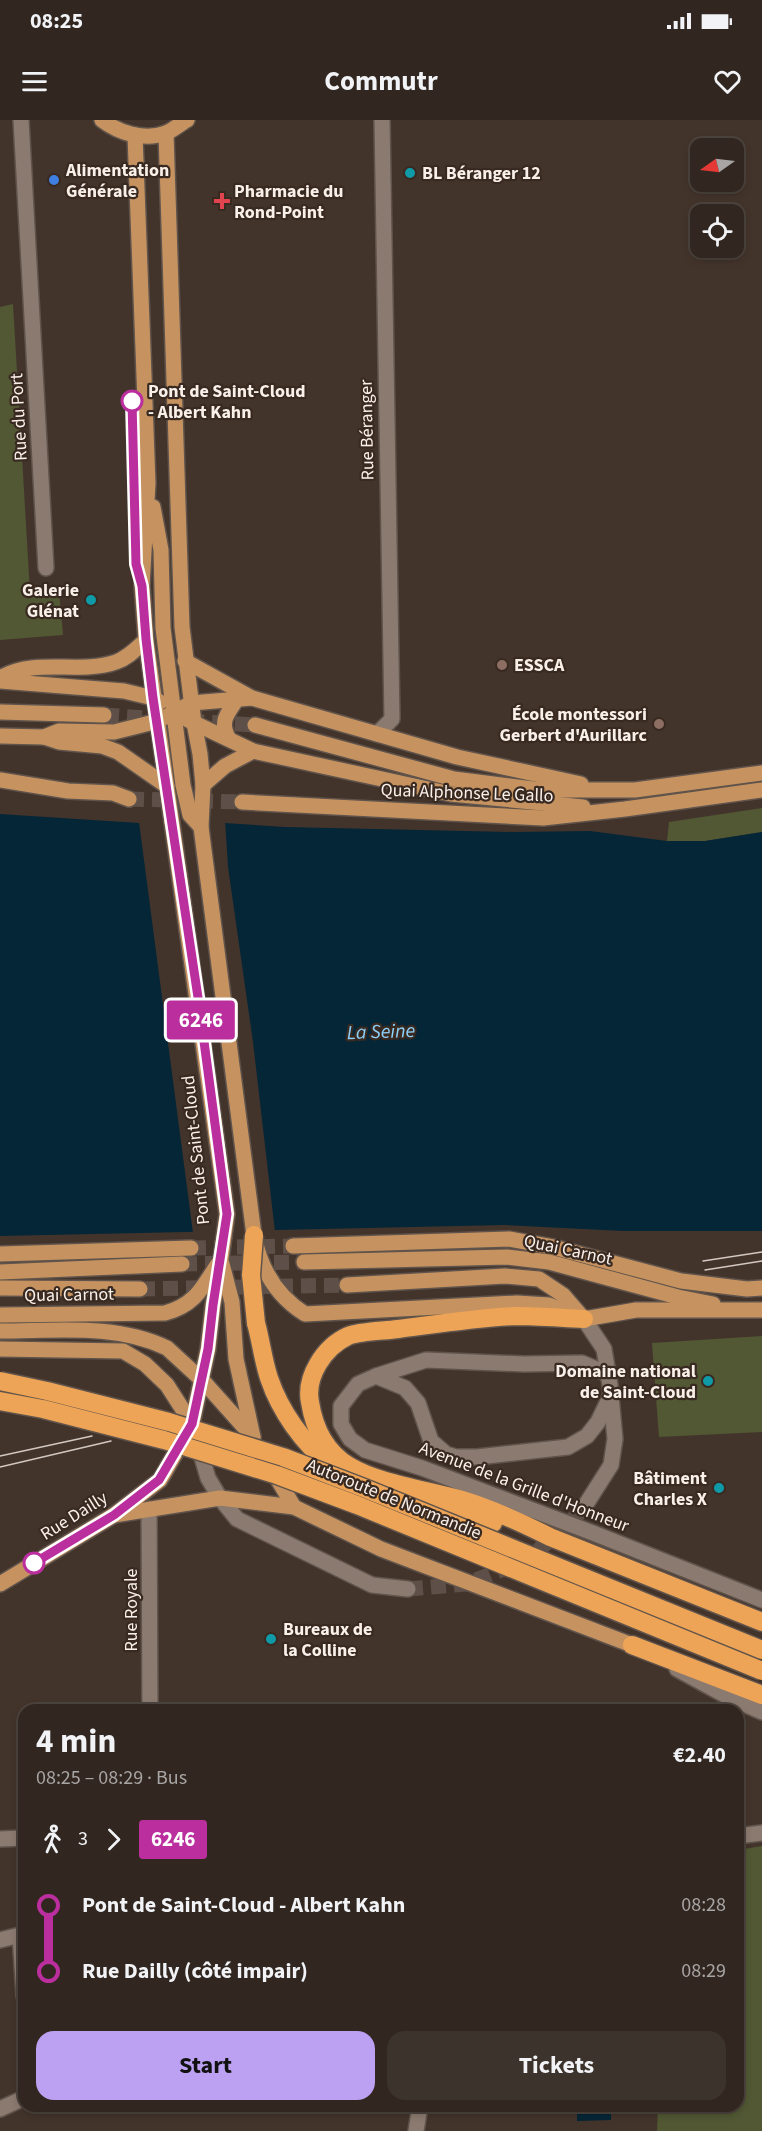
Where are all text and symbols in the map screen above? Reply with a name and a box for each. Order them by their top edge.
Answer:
text: 08:25 [30,5,83,37]
text: Commutr [324,62,438,101]
icon: menu [18,65,51,98]
icon: heart [711,65,744,98]
north arrow [690,138,744,192]
map controls [690,138,744,258]
place label: Alimentation Générale [65,158,169,204]
place label: BL Béranger 12 [422,161,541,186]
marker: BL Béranger 12 [403,166,417,180]
marker: Alimentation Générale [47,173,61,187]
place label: Pharmacie du Rond-Point [234,179,343,225]
marker: Pharmacie du Rond-Point [215,194,229,208]
button: locate [690,204,744,258]
street label: Rue du Port [4,373,34,461]
place label: Pont de Saint-Cloud - Albert Kahn [148,379,306,425]
street label: Rue Béranger [354,379,380,481]
marker: Pont de Saint-Cloud - Albert Kahn [121,390,143,412]
place label: Galerie Glénat [22,578,79,624]
marker: Galerie Glénat [84,593,98,607]
place label: ESSCA [514,653,565,678]
marker: ESSCA [495,658,509,672]
place label: École montessori Gerbert d'Aurillarc [500,702,648,748]
marker: École montessori Gerbert d'Aurillarc [652,717,666,731]
street label: Quai Alphonse Le Gallo [380,777,554,809]
line badge: 6246 [159,1000,243,1040]
text: 6246 [179,1005,223,1035]
water label: La Seine [346,1017,416,1047]
street label: Pont de Saint-Cloud [176,1074,216,1226]
street label: Quai Carnot [521,1228,615,1272]
street label: Quai Carnot [24,1282,114,1308]
place label: Domaine national de Saint-Cloud [555,1359,696,1405]
marker: Domaine national de Saint-Cloud [701,1374,715,1388]
street label: Avenue de la Grille d'Honneur [415,1435,633,1539]
street label: Autoroute de Normandie [303,1452,485,1546]
place label: Bâtiment Charles X [633,1466,708,1512]
marker: Bâtiment Charles X [712,1481,726,1495]
street label: Rue Dailly [36,1485,113,1546]
unlabelled marker [23,1552,45,1574]
street label: Rue Royale [119,1568,144,1651]
place label: Bureaux de la Colline [283,1617,372,1663]
marker: Bureaux de la Colline [264,1632,278,1646]
text: 4 min [36,1718,116,1765]
text: €2.40 [673,1739,726,1771]
text: 08:25 – 08:29 · Bus [36,1764,187,1792]
icon: walk [36,1823,69,1856]
icon: forward [97,1823,130,1856]
text: 6246 [151,1824,195,1854]
text: 3 [78,1825,88,1853]
text: Pont de Saint-Cloud - Albert Kahn [82,1889,405,1921]
text: 08:28 [681,1891,726,1919]
text: Rue Dailly (côté impair) [82,1955,308,1987]
text: 08:29 [681,1957,726,1985]
button: Start [36,2031,375,2100]
button: Tickets [387,2031,726,2100]

